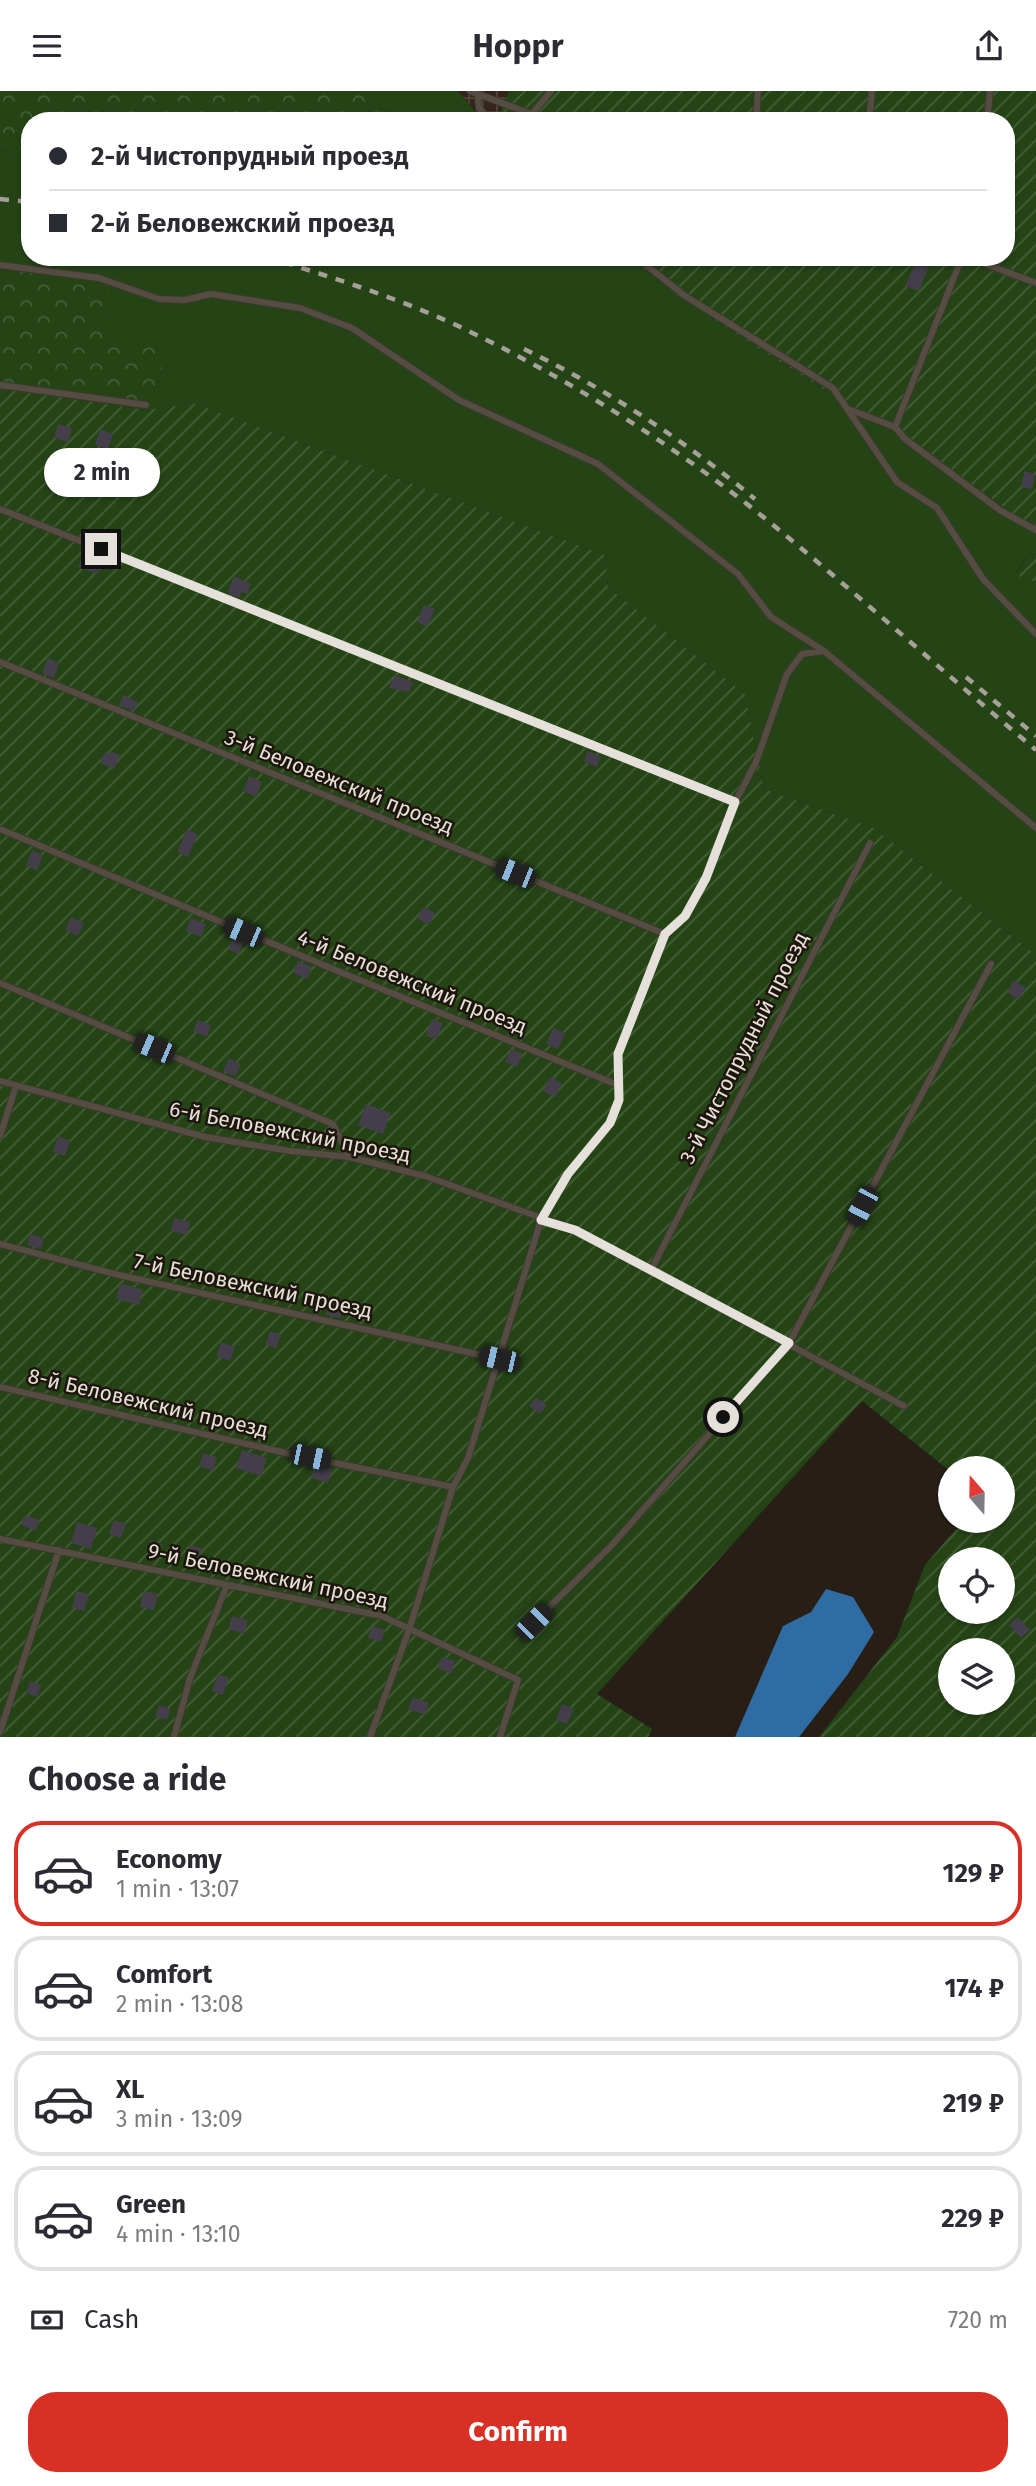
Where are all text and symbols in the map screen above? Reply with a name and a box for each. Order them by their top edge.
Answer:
icon: menu [28,27,66,65]
text: Hoppr [472,27,564,65]
icon: share [970,27,1008,65]
text: 2-й Чистопрудный проезд [91,141,408,172]
text: 2-й Беловежский проезд [91,208,394,239]
callout: 2 min [43,447,159,497]
text: 2 min [74,458,130,486]
route end [85,533,117,565]
street label: 3-й Беловежский проезд [221,724,457,840]
car [492,855,539,891]
car [220,914,267,950]
street label: 4-й Беловежский проезд [293,924,531,1040]
street label: 3-й Чистопрудный проезд [674,928,814,1168]
car [131,1030,178,1066]
street label: 6-й Беловежский проезд [167,1096,413,1168]
car [843,1183,882,1229]
street label: 7-й Беловежский проезд [131,1248,375,1324]
car [477,1344,522,1374]
street label: 8-й Беловежский проезд [25,1363,271,1443]
route start [707,1401,739,1433]
car [288,1442,333,1472]
north arrow [938,1456,1015,1533]
map controls [938,1456,1015,1715]
street label: 9-й Беловежский проезд [145,1538,391,1614]
button: locate [938,1547,1015,1624]
car [512,1600,557,1644]
button: layers [938,1638,1015,1715]
text: Choose a ride [28,1760,226,1798]
icon: car [32,1842,95,1905]
text: Economy [116,1844,222,1875]
text: 129 ₽ [943,1858,1004,1889]
text: 1 min · 13:07 [116,1875,239,1903]
icon: car [32,1957,95,2020]
text: Comfort [116,1959,212,1990]
text: 174 ₽ [944,1973,1004,2004]
text: 2 min · 13:08 [116,1990,243,2018]
icon: car [32,2072,95,2135]
text: XL [116,2074,144,2105]
text: 219 ₽ [943,2088,1004,2119]
text: 3 min · 13:09 [116,2105,243,2133]
icon: car [32,2187,95,2250]
text: Green [116,2189,186,2220]
text: 229 ₽ [941,2203,1004,2234]
text: 4 min · 13:10 [116,2220,241,2248]
icon: cash [28,2301,66,2339]
text: Cash [84,2304,140,2335]
text: 720 m [948,2306,1008,2334]
button: Confirm [28,2392,1008,2472]

